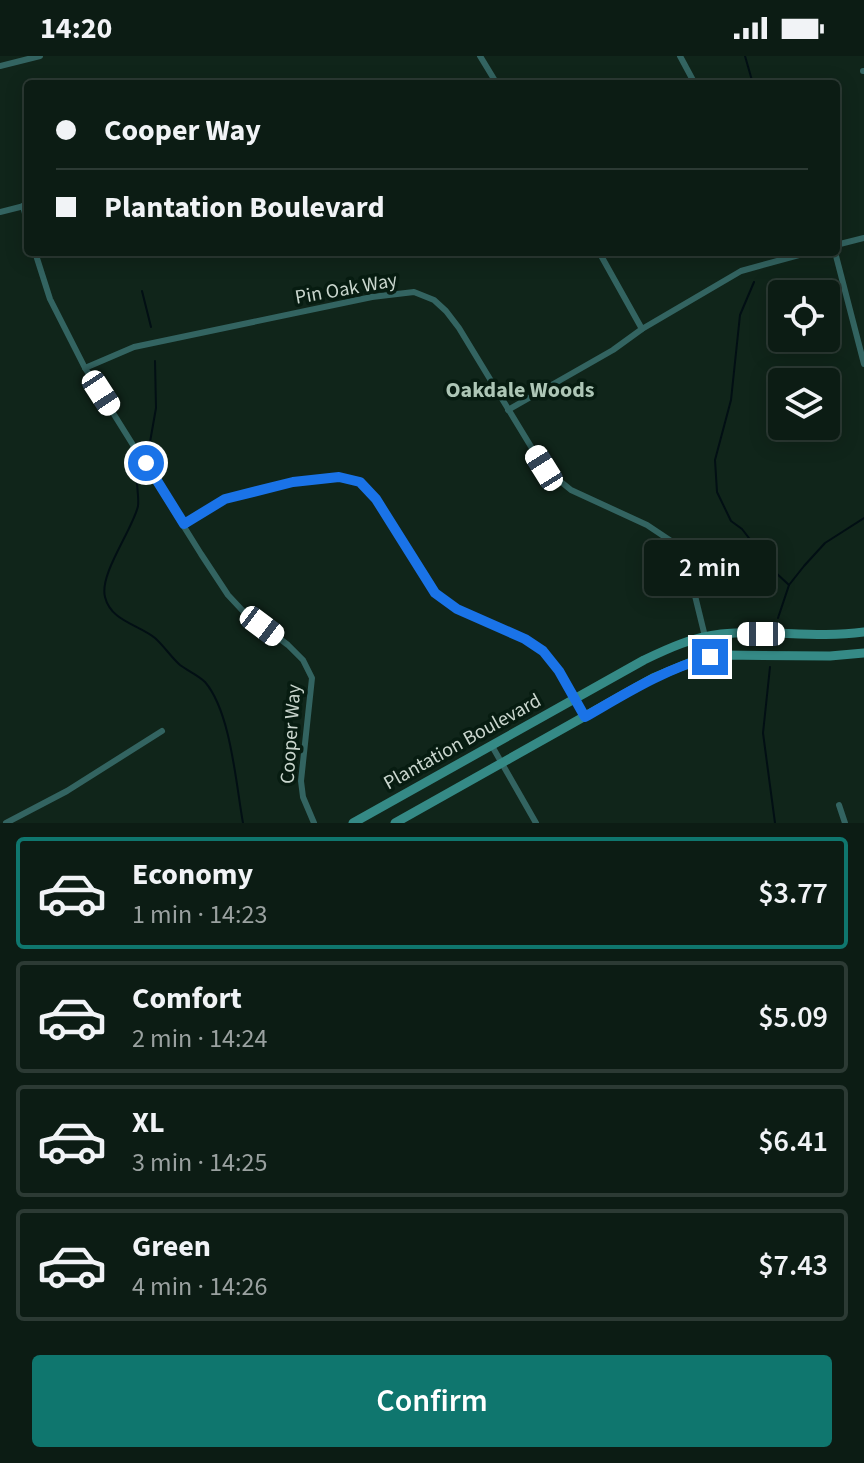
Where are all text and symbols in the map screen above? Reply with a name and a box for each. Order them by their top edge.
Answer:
text: 14:20 [40,7,112,50]
text: Cooper Way [104,109,261,152]
text: Plantation Boulevard [104,186,385,229]
street label: Pin Oak Way [293,266,400,312]
map controls [768,280,840,440]
button: locate [768,280,840,352]
car [78,366,124,420]
button: layers [768,368,840,440]
district label: Oakdale Woods [445,374,595,406]
car [521,441,567,495]
route start [128,445,164,481]
callout: 2 min [644,541,776,597]
text: 2 min [679,549,741,586]
car [236,602,288,650]
car [737,622,785,646]
route end [692,639,728,675]
street label: Cooper Way [274,683,308,785]
street label: Plantation Boulevard [379,687,546,797]
text: Economy [132,853,253,896]
icon: car [36,857,108,929]
text: $3.77 [758,872,828,915]
text: 1 min · 14:23 [132,896,267,933]
text: Comfort [132,977,242,1020]
icon: car [36,981,108,1053]
text: $5.09 [758,996,828,1039]
text: 2 min · 14:24 [132,1020,267,1057]
text: XL [132,1101,165,1144]
icon: car [36,1105,108,1177]
text: $6.41 [758,1120,828,1163]
text: 3 min · 14:25 [132,1144,267,1181]
text: Green [132,1225,211,1268]
icon: car [36,1229,108,1301]
text: $7.43 [758,1244,828,1287]
text: 4 min · 14:26 [132,1268,267,1305]
button: Confirm [32,1355,832,1447]

